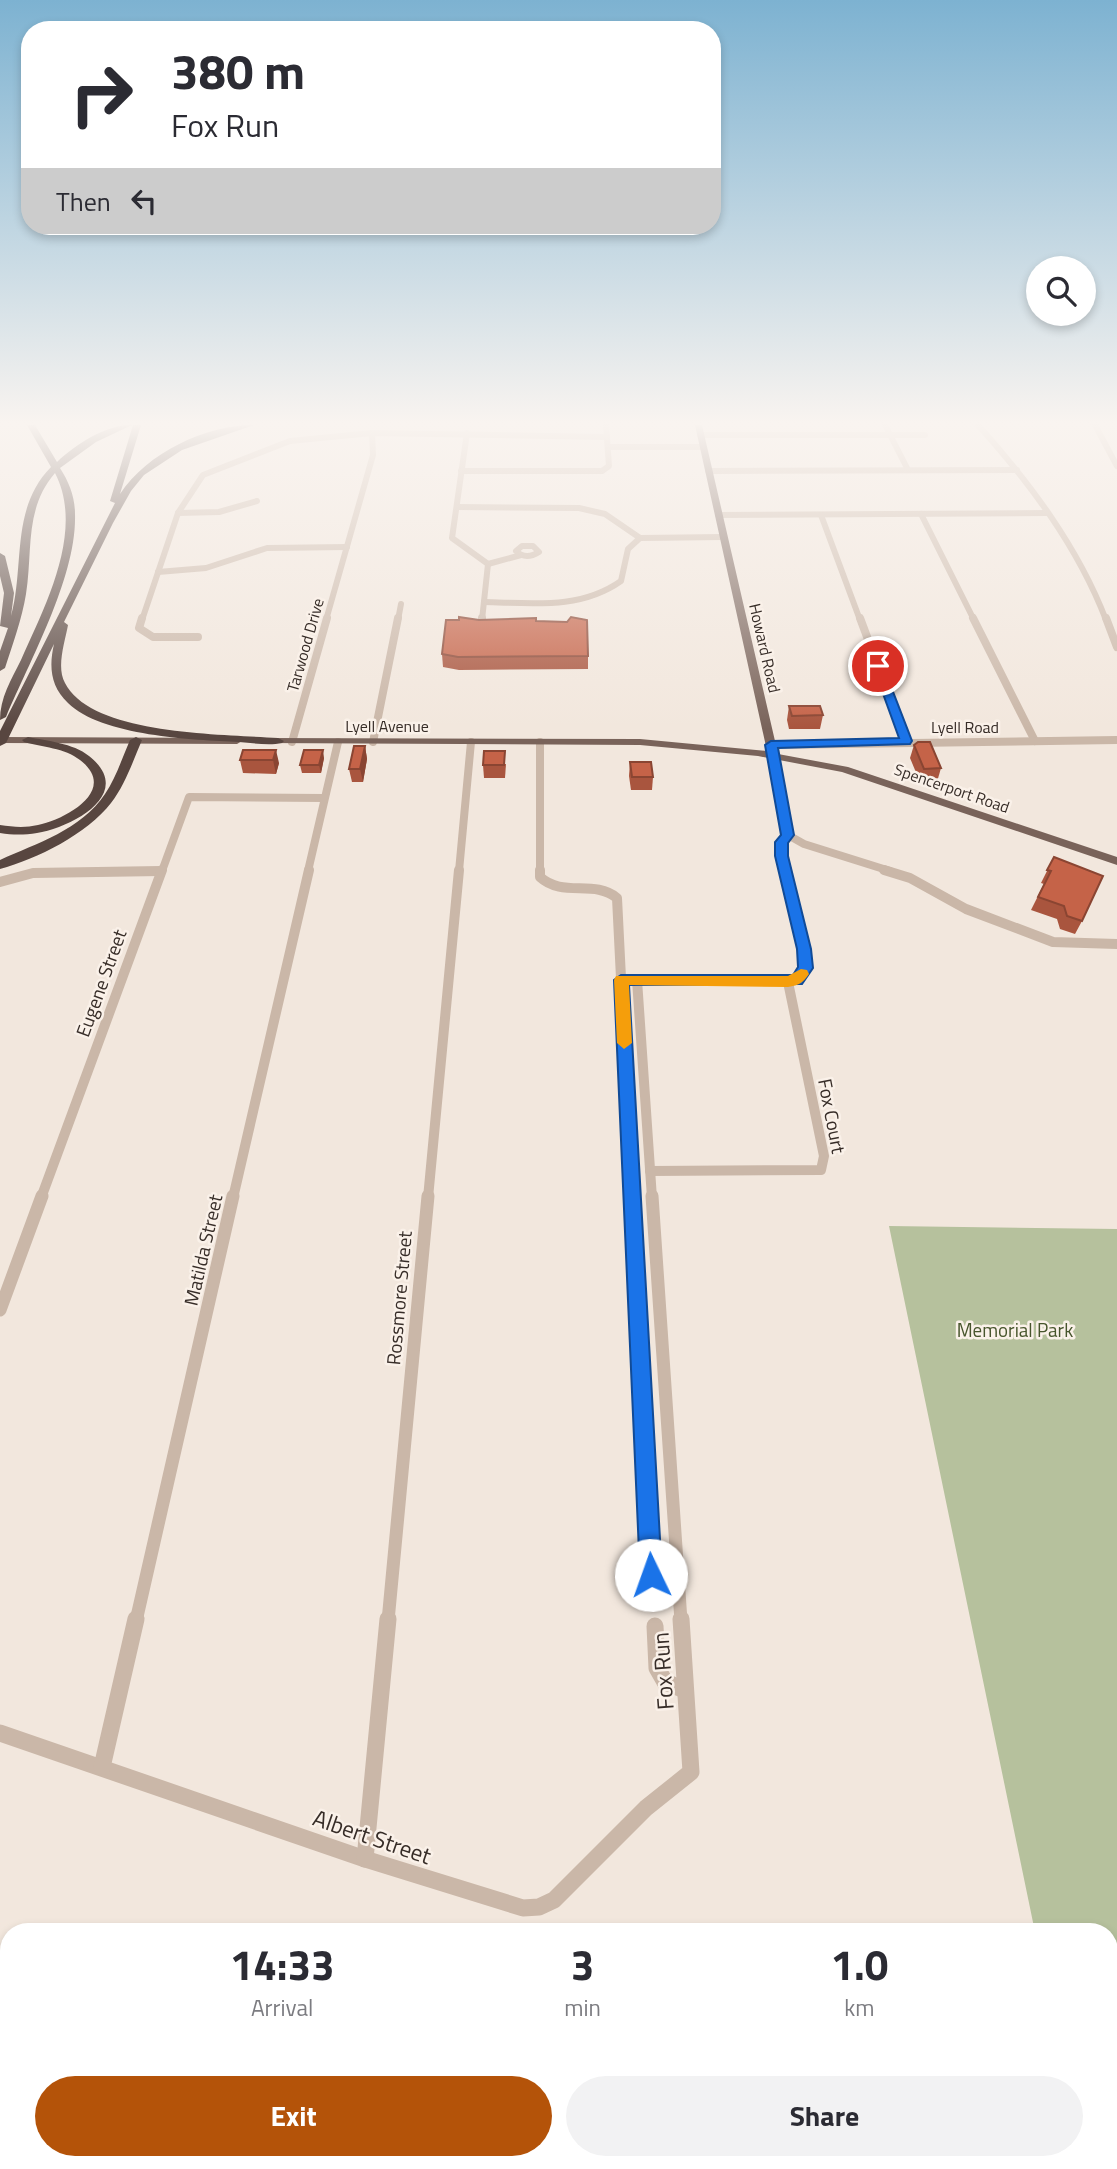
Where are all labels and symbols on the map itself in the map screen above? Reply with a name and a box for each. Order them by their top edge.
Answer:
street label: Tarwood Drive [280,595,330,695]
street label: Howard Road [743,601,787,695]
pin [848,636,908,696]
street label: Lyell Avenue [345,714,429,738]
street label: Lyell Road [931,715,999,739]
street label: Spencerport Road [891,757,1013,819]
street label: Eugene Street [68,925,134,1041]
street label: Fox Court [811,1076,854,1156]
street label: Matilda Street [176,1191,229,1308]
street label: Rossmore Street [378,1229,419,1366]
park label: Memorial Park [957,1315,1073,1344]
position arrow [614,1538,688,1612]
street label: Fox Run [642,1631,683,1711]
street label: Albert Street [308,1800,436,1873]

